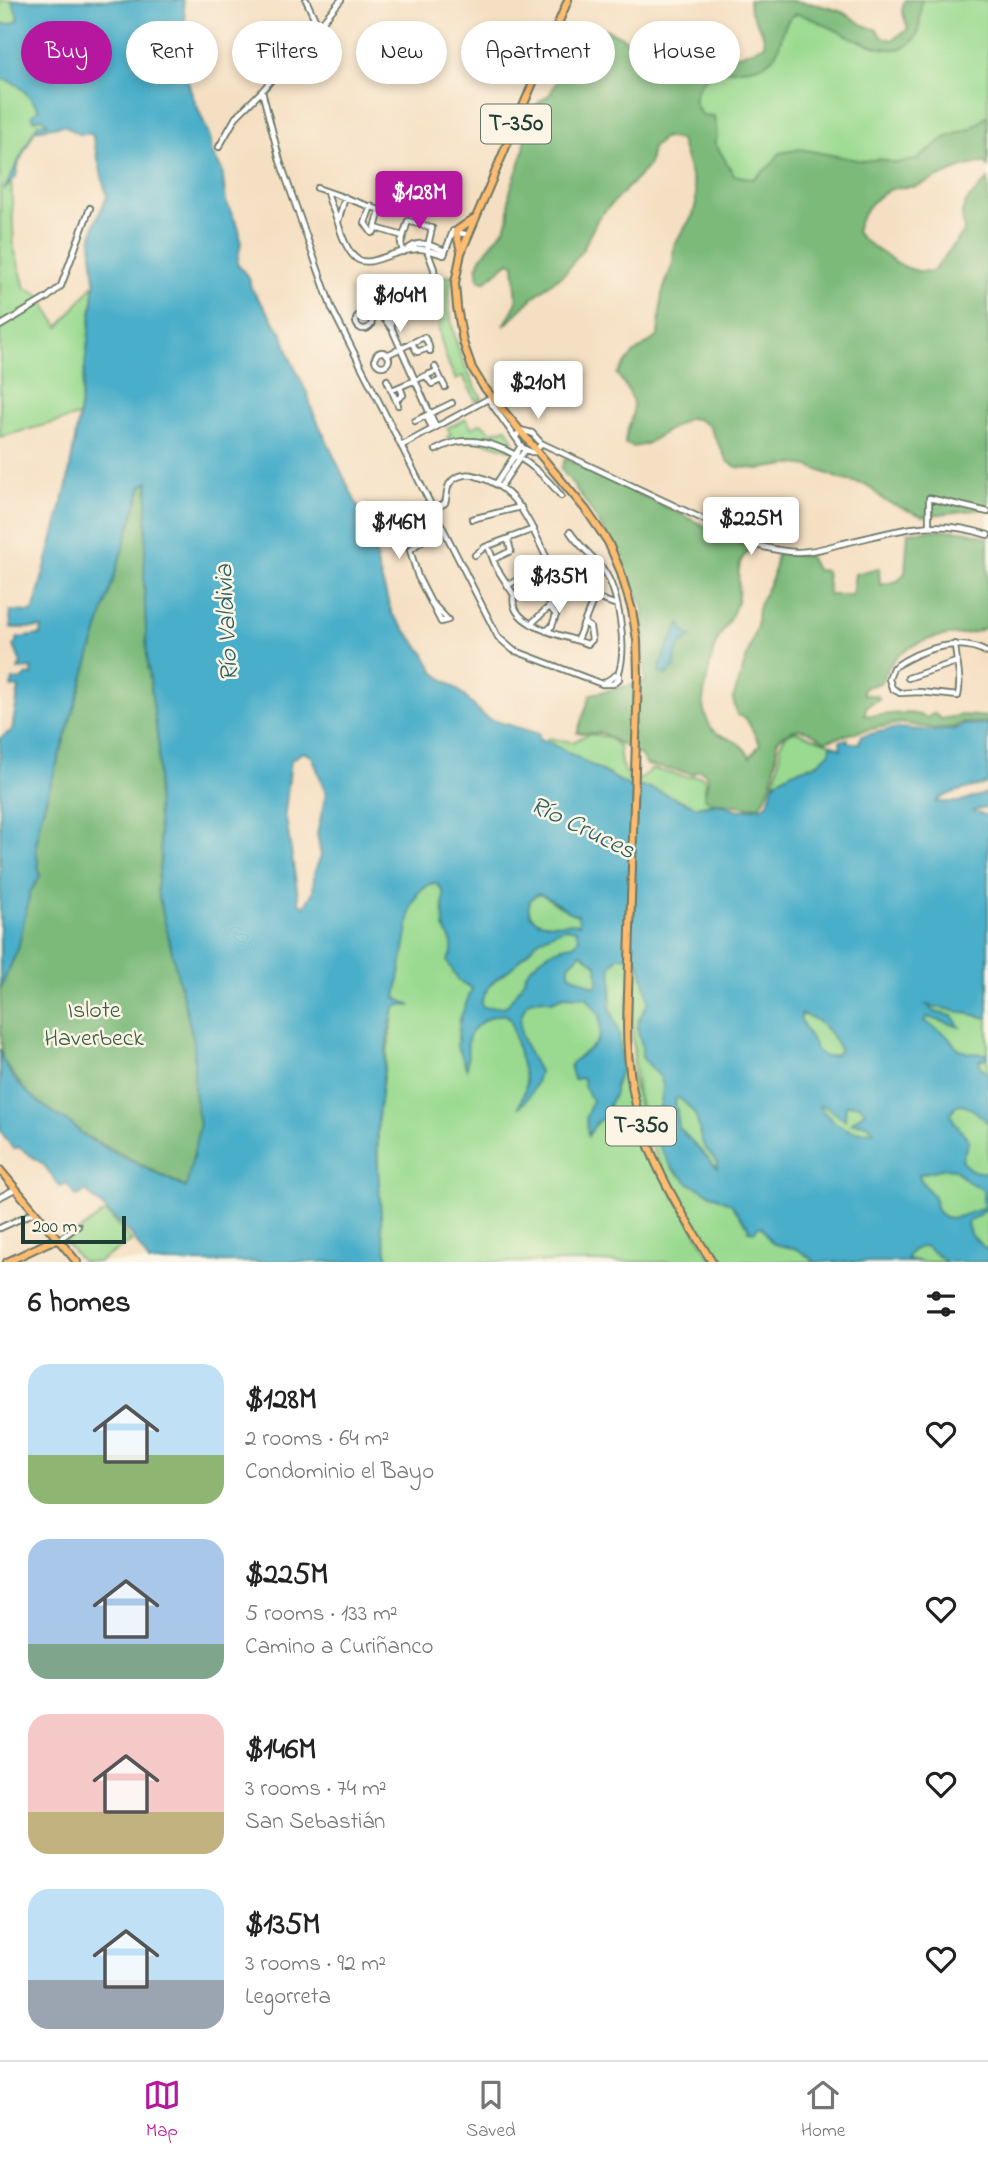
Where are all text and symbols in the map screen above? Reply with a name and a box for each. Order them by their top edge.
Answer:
chip: Buy [21,21,112,84]
chip: Rent [126,21,218,84]
chip: Filters [232,21,342,84]
chip: New [356,21,447,84]
chip: Apartment [461,21,615,84]
chip: House [629,21,740,84]
road number: T-350 [481,105,551,144]
pin: $128M [370,172,468,231]
text: $128M [391,177,447,210]
pin: $104M [351,274,449,334]
text: $104M [373,280,427,313]
pin: $210M [489,362,587,421]
text: $210M [510,367,566,400]
pin: $225M [702,498,800,557]
pin: $146M [350,502,448,561]
text: $225M [719,503,783,536]
text: $146M [372,507,426,540]
pin: $135M [510,556,608,615]
text: $135M [530,561,588,594]
water label: Río Valdivia [206,562,250,683]
water label: Río Cruces [523,787,642,871]
park label: Islote Haverbeck [44,994,144,1057]
road number: T-350 [606,1106,676,1146]
scale bar [21,1213,126,1245]
text: 200 m [32,1214,77,1241]
text: 6 homes [28,1282,131,1326]
icon: filters [922,1285,960,1323]
text: $128M [245,1379,317,1423]
icon: home [84,1392,168,1476]
icon: heart [922,1415,960,1453]
text: 2 rooms · 64 m² [245,1423,389,1456]
text: Condominio el Bayo [245,1456,434,1489]
text: $225M [245,1554,328,1598]
icon: home [84,1567,168,1651]
icon: heart [922,1590,960,1628]
text: 5 rooms · 133 m² [245,1598,398,1631]
text: Camino a Curiñanco [245,1631,434,1664]
text: $146M [245,1729,316,1773]
icon: home [84,1742,168,1826]
icon: heart [922,1765,960,1803]
text: 3 rooms · 74 m² [245,1773,387,1806]
text: San Sebastián [245,1806,385,1839]
text: $135M [245,1904,320,1948]
icon: home [84,1917,168,2001]
icon: heart [922,1940,960,1978]
text: 3 rooms · 92 m² [245,1948,386,1981]
text: Legorreta [245,1981,331,2014]
tab: Map [143,2076,181,2145]
tab: Saved [466,2076,516,2145]
tab: Home [801,2076,845,2145]

